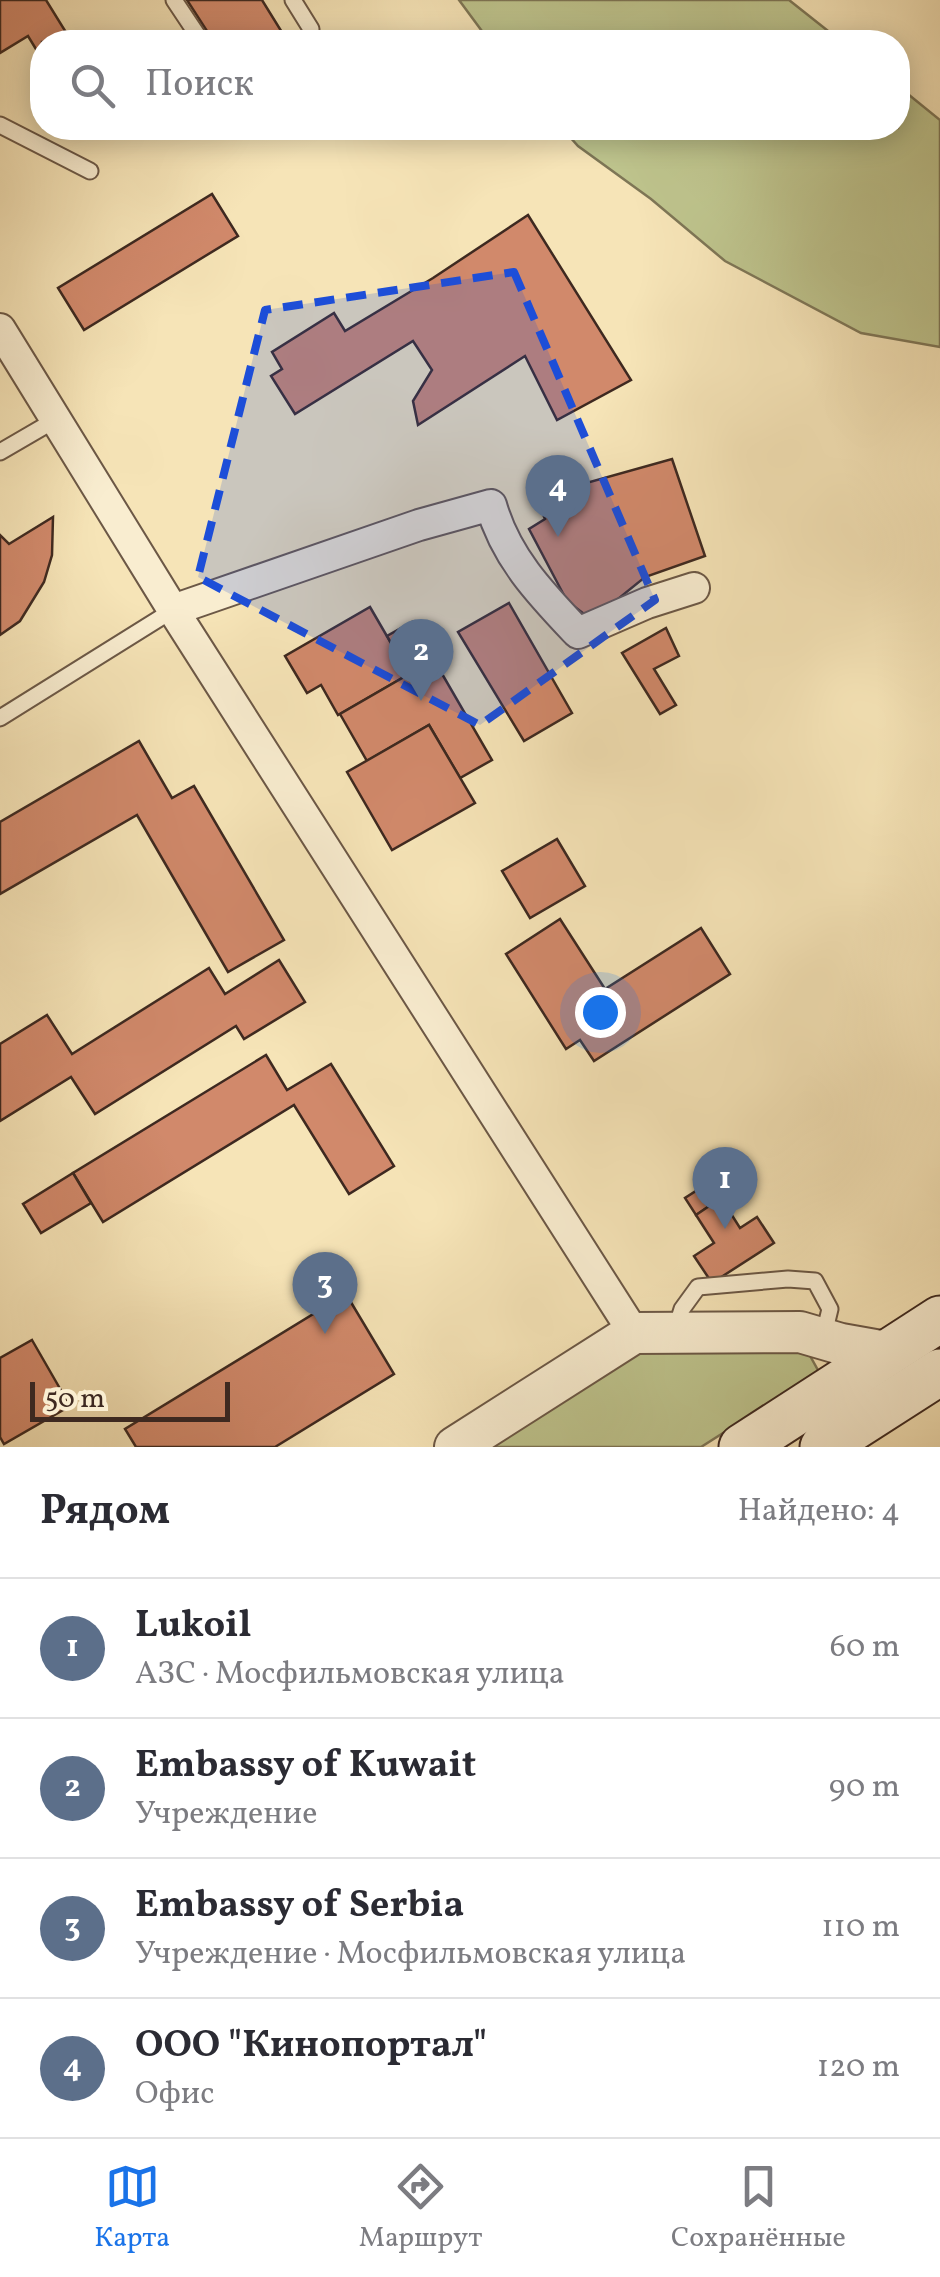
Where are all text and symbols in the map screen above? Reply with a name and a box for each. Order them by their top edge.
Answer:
search box [30,30,910,140]
icon: search [65,58,120,113]
text: Поиск [145,59,254,112]
pin: 4 [526,454,590,537]
pin: 2 [388,618,454,701]
your location [575,987,626,1038]
pin: 1 [692,1146,758,1229]
pin: 3 [292,1252,358,1334]
scale bar [30,1377,230,1422]
text: 50 m [45,1380,105,1419]
text: Рядом [40,1483,170,1542]
text: Найдено: 4 [738,1490,900,1534]
text: Lukoil [135,1600,251,1653]
text: 1 [66,1626,79,1670]
text: 60 m [830,1626,900,1670]
text: АЗС · Мосфильмовская улица [135,1653,565,1697]
text: Embassy of Kuwait [135,1740,476,1793]
text: 2 [64,1766,81,1810]
text: 90 m [829,1766,900,1810]
text: Учреждение [135,1793,317,1837]
text: Embassy of Serbia [135,1880,464,1933]
text: 3 [64,1906,81,1950]
text: 110 m [821,1906,900,1950]
text: Учреждение · Мосфильмовская улица [135,1933,686,1977]
text: ООО "Кинопортал" [135,2020,487,2073]
text: 4 [63,2046,82,2090]
text: 120 m [817,2046,900,2090]
text: Офис [135,2073,215,2117]
tab: Карта [94,2159,170,2258]
tab: Маршрут [359,2159,482,2258]
tab: Сохранённые [671,2159,846,2258]

